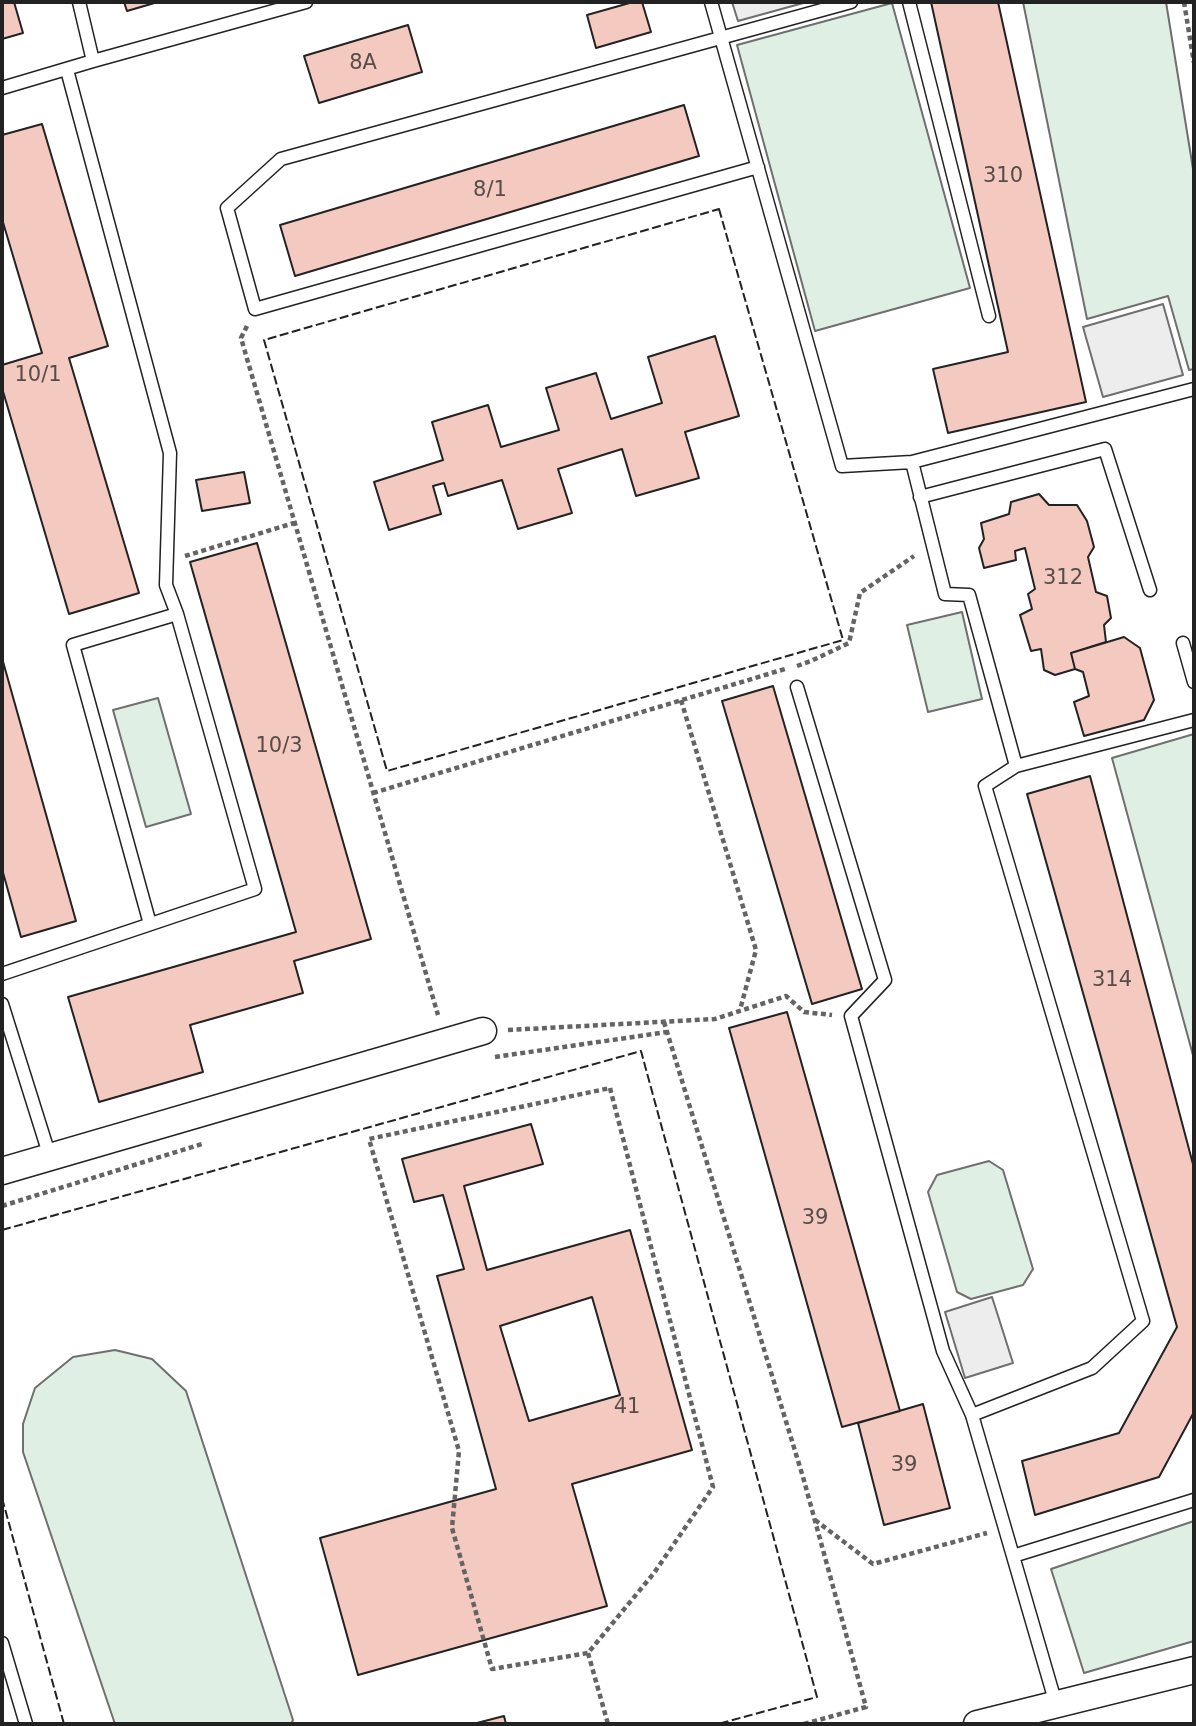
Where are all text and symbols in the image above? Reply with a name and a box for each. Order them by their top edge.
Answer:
house number: 8А [349,51,377,77]
house number: 310 [983,164,1023,190]
house number: 8/1 [473,178,507,204]
house number: 10/1 [14,363,62,389]
house number: 312 [1043,566,1083,592]
house number: 10/3 [255,734,303,760]
house number: 314 [1092,968,1132,994]
house number: 39 [802,1206,828,1232]
house number: 41 [614,1395,640,1421]
house number: 39 [891,1453,917,1479]

